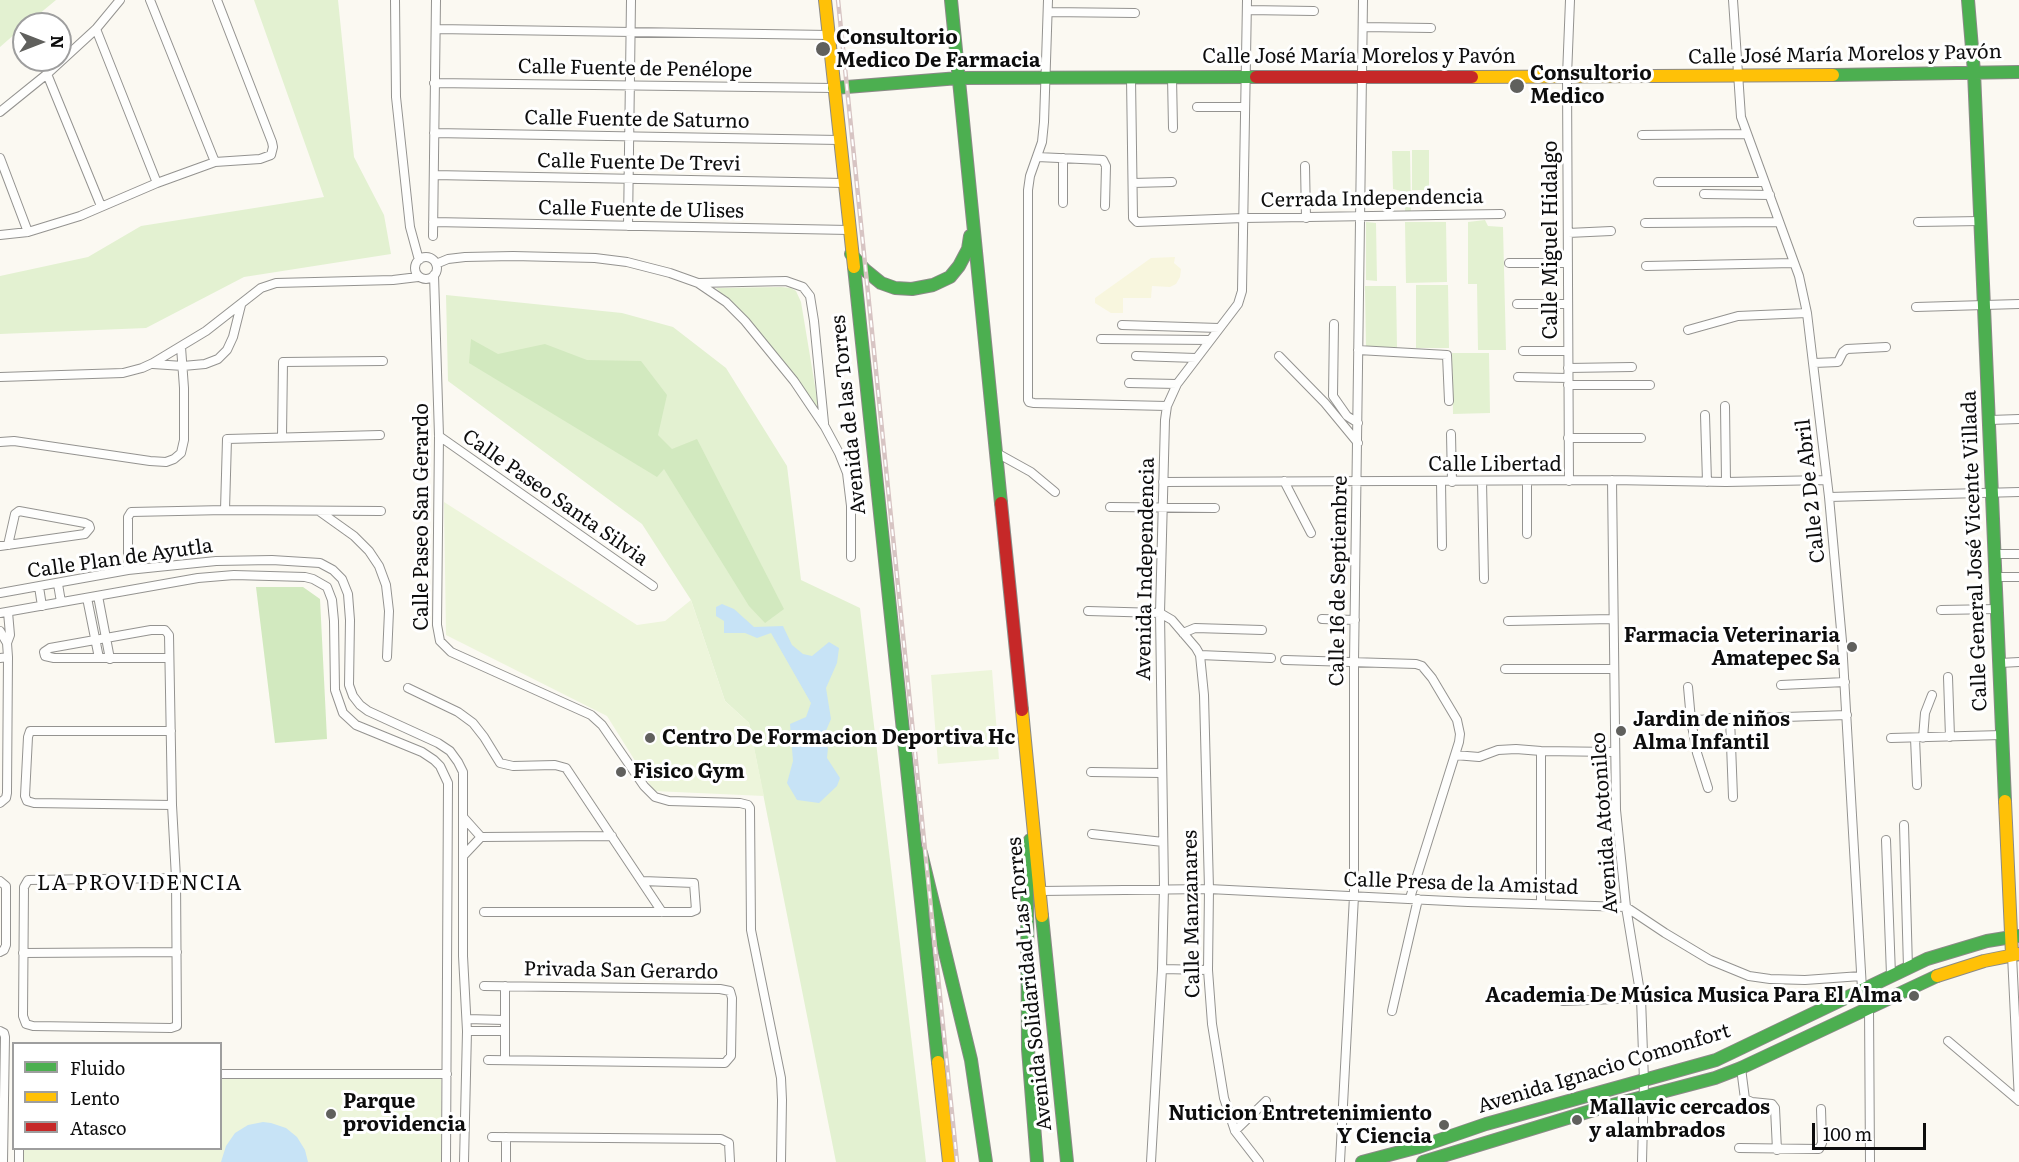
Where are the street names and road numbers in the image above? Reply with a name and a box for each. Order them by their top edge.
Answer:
street label: Calle José María Morelos y Pavón [1688,40,2002,70]
street label: Calle José María Morelos y Pavón [1202,45,1516,69]
street label: Calle Fuente de Penélope [518,55,752,83]
street label: Calle Fuente de Saturno [524,106,750,134]
street label: Calle Miguel Hidalgo [1539,141,1563,339]
street label: Calle Fuente De Trevi [537,149,741,177]
street label: Cerrada Independencia [1260,185,1484,213]
street label: Calle Fuente de Ulises [538,196,744,224]
street label: Avenida de las Torres [827,314,871,516]
street label: Calle General José Vicente Villada [1957,390,1993,712]
street label: Calle Paseo San Gerardo [410,403,434,631]
street label: Calle 2 De Abril [1791,418,1831,564]
street label: Calle Paseo Santa Silvia [457,425,653,571]
street label: Calle Libertad [1428,453,1562,477]
street label: Avenida Independencia [1132,457,1160,681]
street label: Calle 16 de Septiembre [1325,475,1353,687]
street label: Calle Plan de Ayutla [26,534,214,584]
street label: Avenida Atotonilco [1587,731,1623,915]
street label: Calle Manzanares [1179,830,1205,998]
street label: Avenida Solidaridad Las Torres [1003,836,1057,1132]
street label: Calle Presa de la Amistad [1343,868,1579,900]
street label: Privada San Gerardo [523,957,719,985]
street label: Avenida Ignacio Comonfort [1475,1019,1733,1119]

